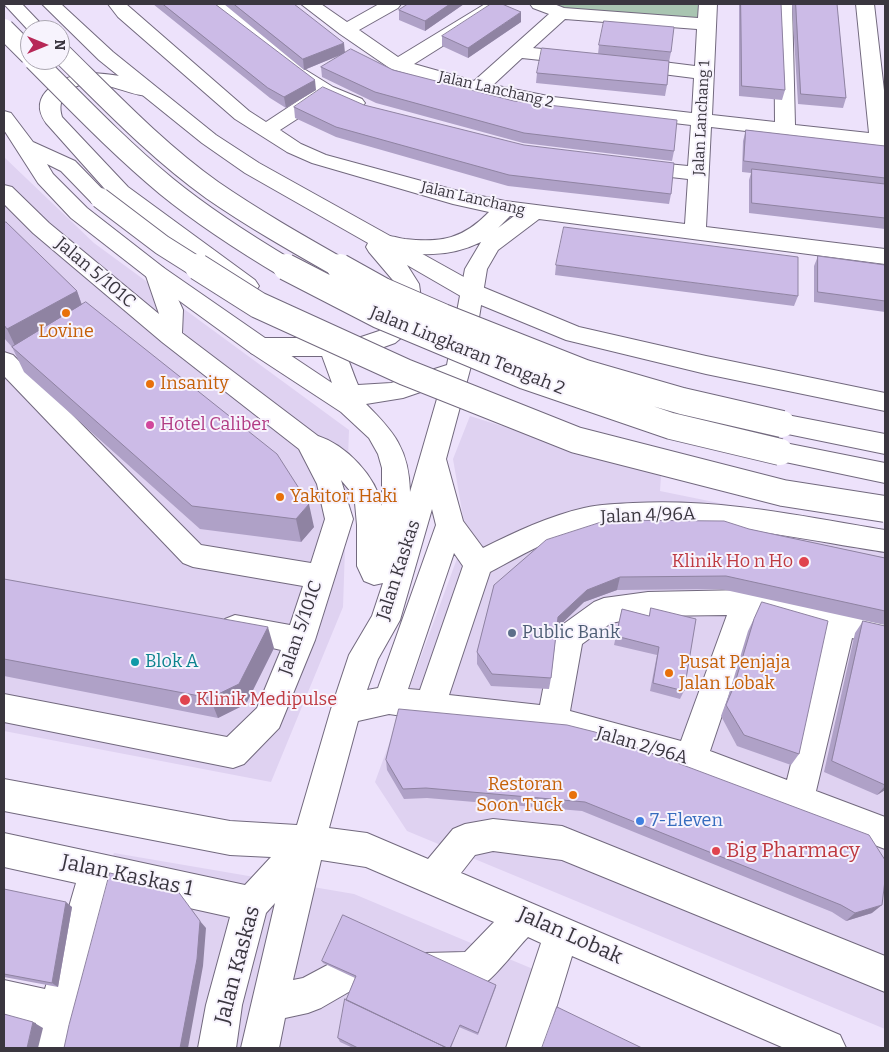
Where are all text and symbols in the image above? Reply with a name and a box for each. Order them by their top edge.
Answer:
north arrow [20,20,70,70]
text: N [51,40,68,50]
street label: Jalan Lanchang 1 [690,60,714,176]
street label: Jalan Lanchang 2 [437,68,555,112]
street label: Jalan Lanchang [419,178,527,220]
street label: Jalan 5/101C [50,233,140,313]
street label: Jalan Lingkaran Tengah 2 [366,302,568,400]
marker: Lovine [60,307,72,319]
place label: Lovine [38,321,94,343]
place label: Insanity [160,373,229,395]
marker: Insanity [144,378,156,390]
place label: Hotel Caliber [160,414,269,436]
marker: Hotel Caliber [144,419,156,431]
place label: Yakitori Haki [290,486,397,508]
marker: Yakitori Haki [274,491,286,503]
street label: Jalan 4/96A [600,504,696,528]
street label: Jalan Kaskas [373,517,425,623]
place label: Klinik Ho n Ho [672,551,793,573]
marker: Klinik Ho n Ho [797,555,811,569]
street label: Jalan 5/101C [275,578,327,678]
place label: Public Bank [522,622,620,644]
marker: Public Bank [506,627,518,639]
place label: Blok A [145,651,198,673]
place label: Pusat Penjaja Jalan Lobak [679,652,790,694]
marker: Blok A [129,656,141,668]
marker: Pusat Penjaja Jalan Lobak [663,667,675,679]
place label: Klinik Medipulse [196,689,337,711]
marker: Klinik Medipulse [178,693,192,707]
street label: Jalan 2/96A [594,723,690,769]
place label: Restoran Soon Tuck [476,774,563,816]
marker: Restoran Soon Tuck [567,789,579,801]
place label: 7-Eleven [650,810,723,832]
marker: 7-Eleven [634,815,646,827]
place label: Big Pharmacy [726,838,860,864]
marker: Big Pharmacy [710,845,722,857]
street label: Jalan Kaskas 1 [59,850,195,902]
street label: Jalan Lobak [514,902,626,970]
street label: Jalan Kaskas [210,903,266,1027]

